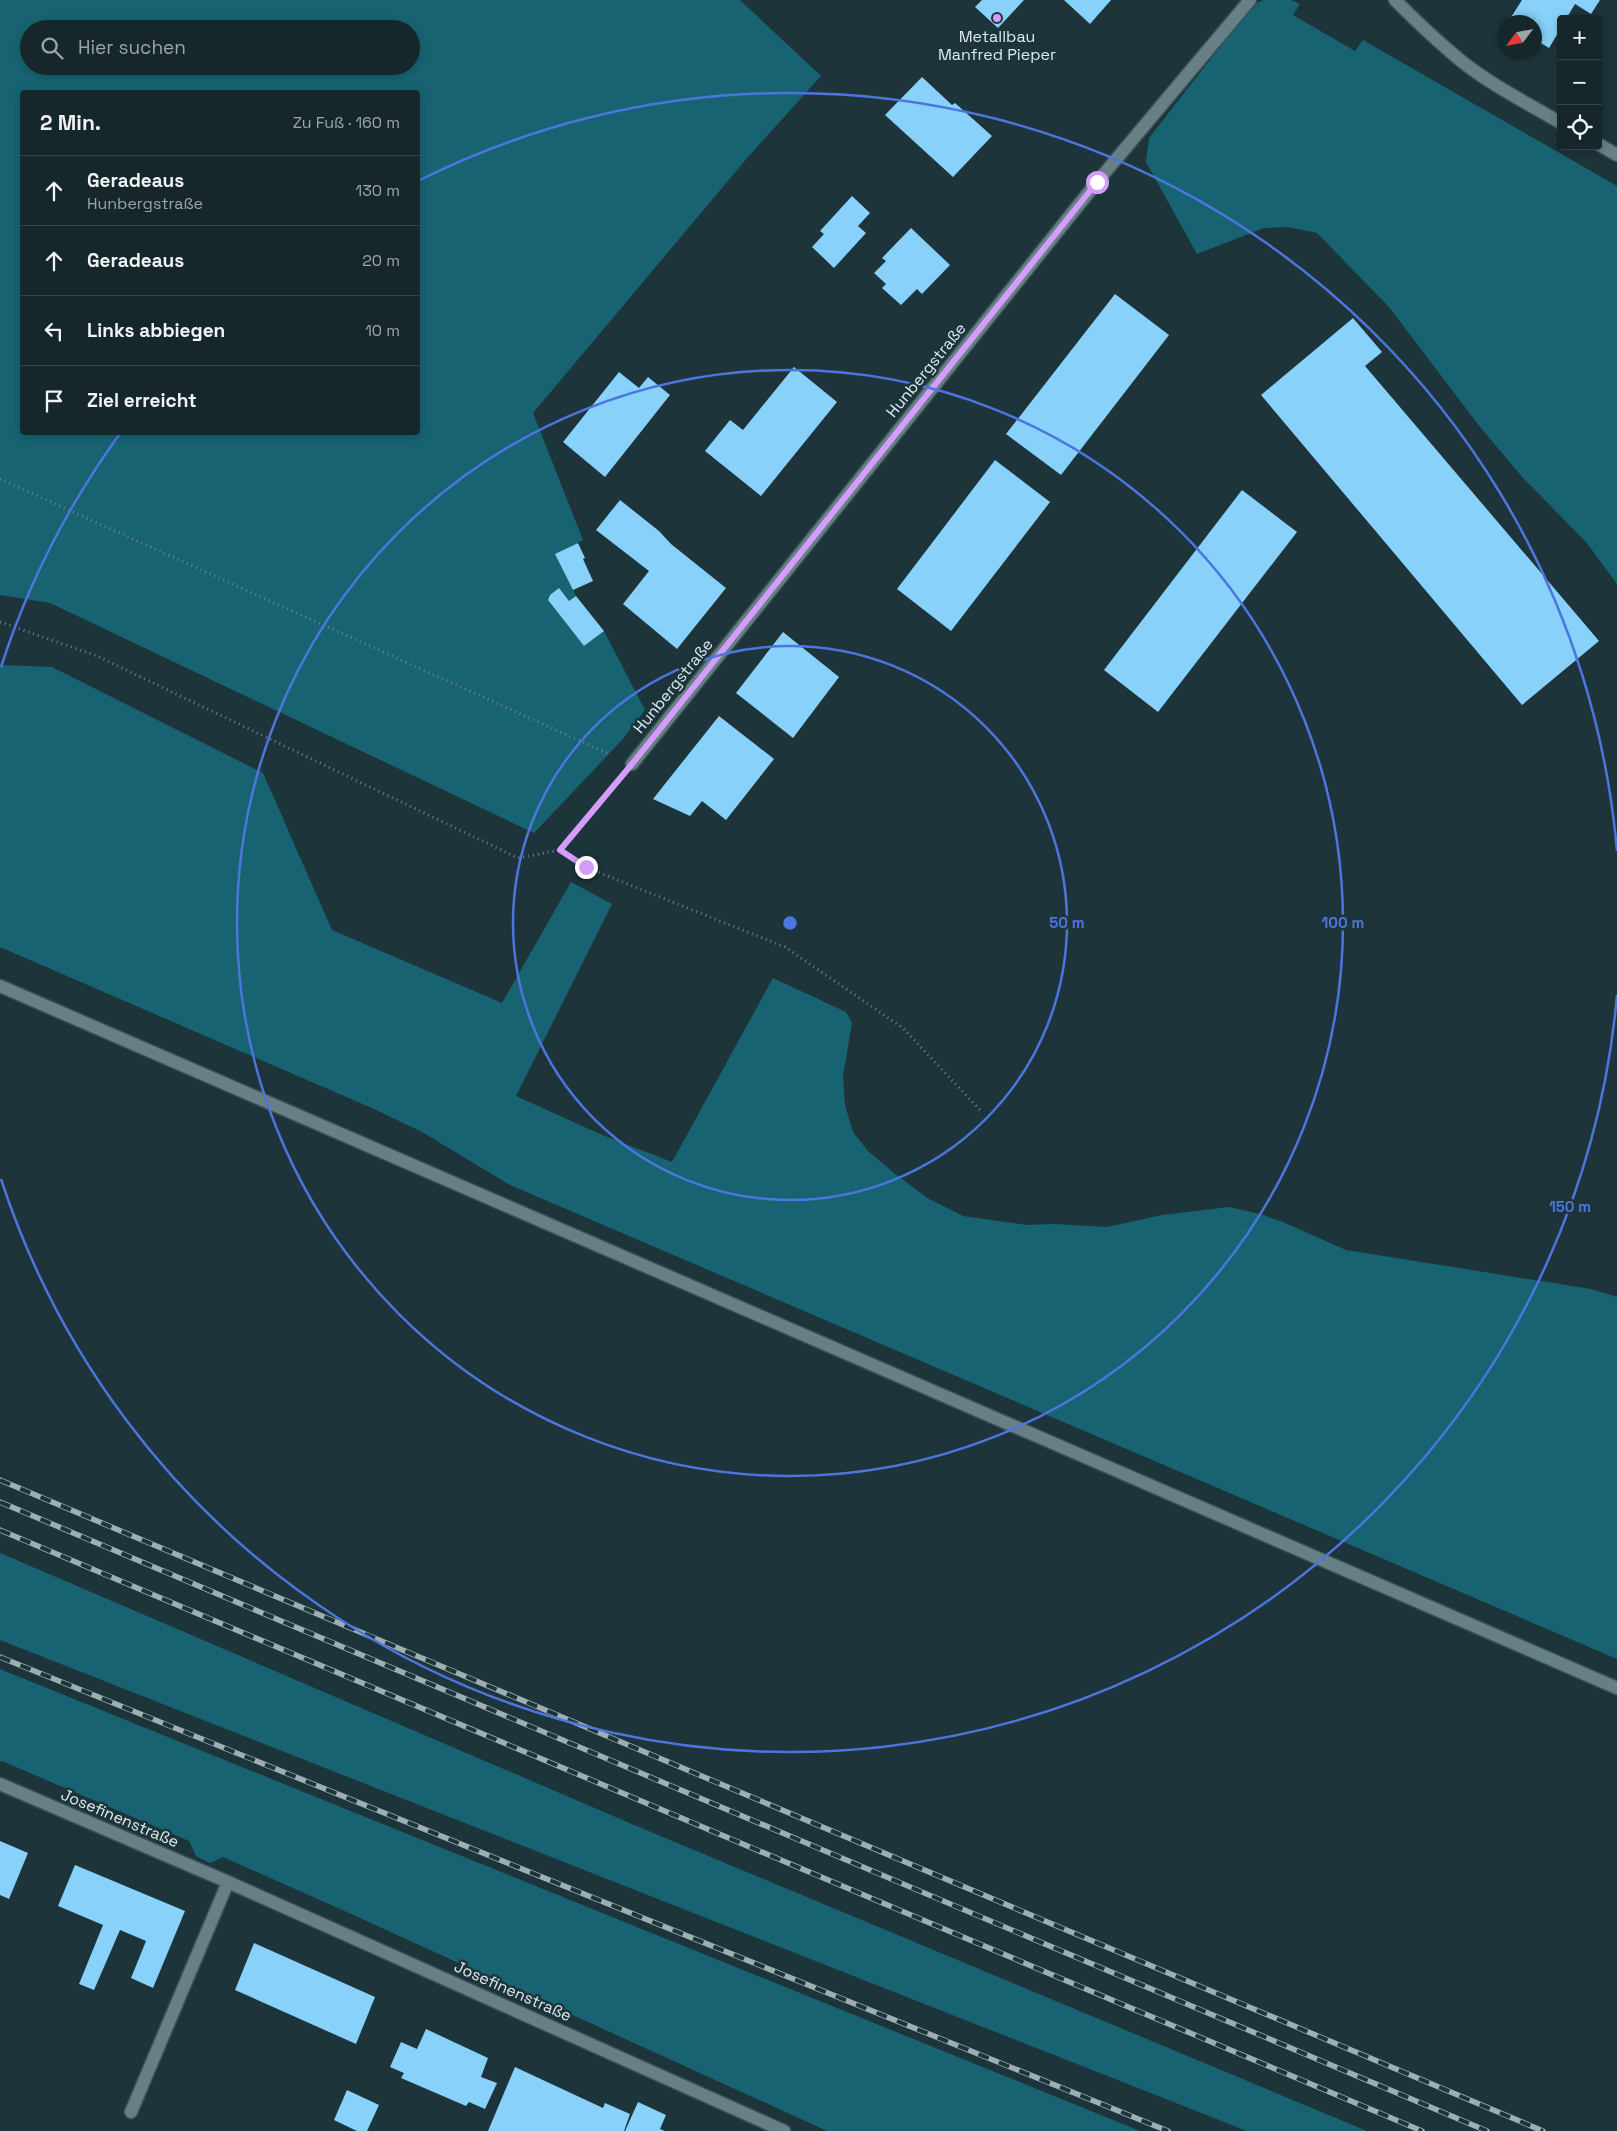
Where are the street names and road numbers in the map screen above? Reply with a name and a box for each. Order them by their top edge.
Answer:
street label: Hunbergstraße [881,318,971,422]
street label: Hunbergstraße [628,634,718,738]
street label: Josefinenstraße [58,1784,182,1852]
street label: Josefinenstraße [451,1956,575,2026]

